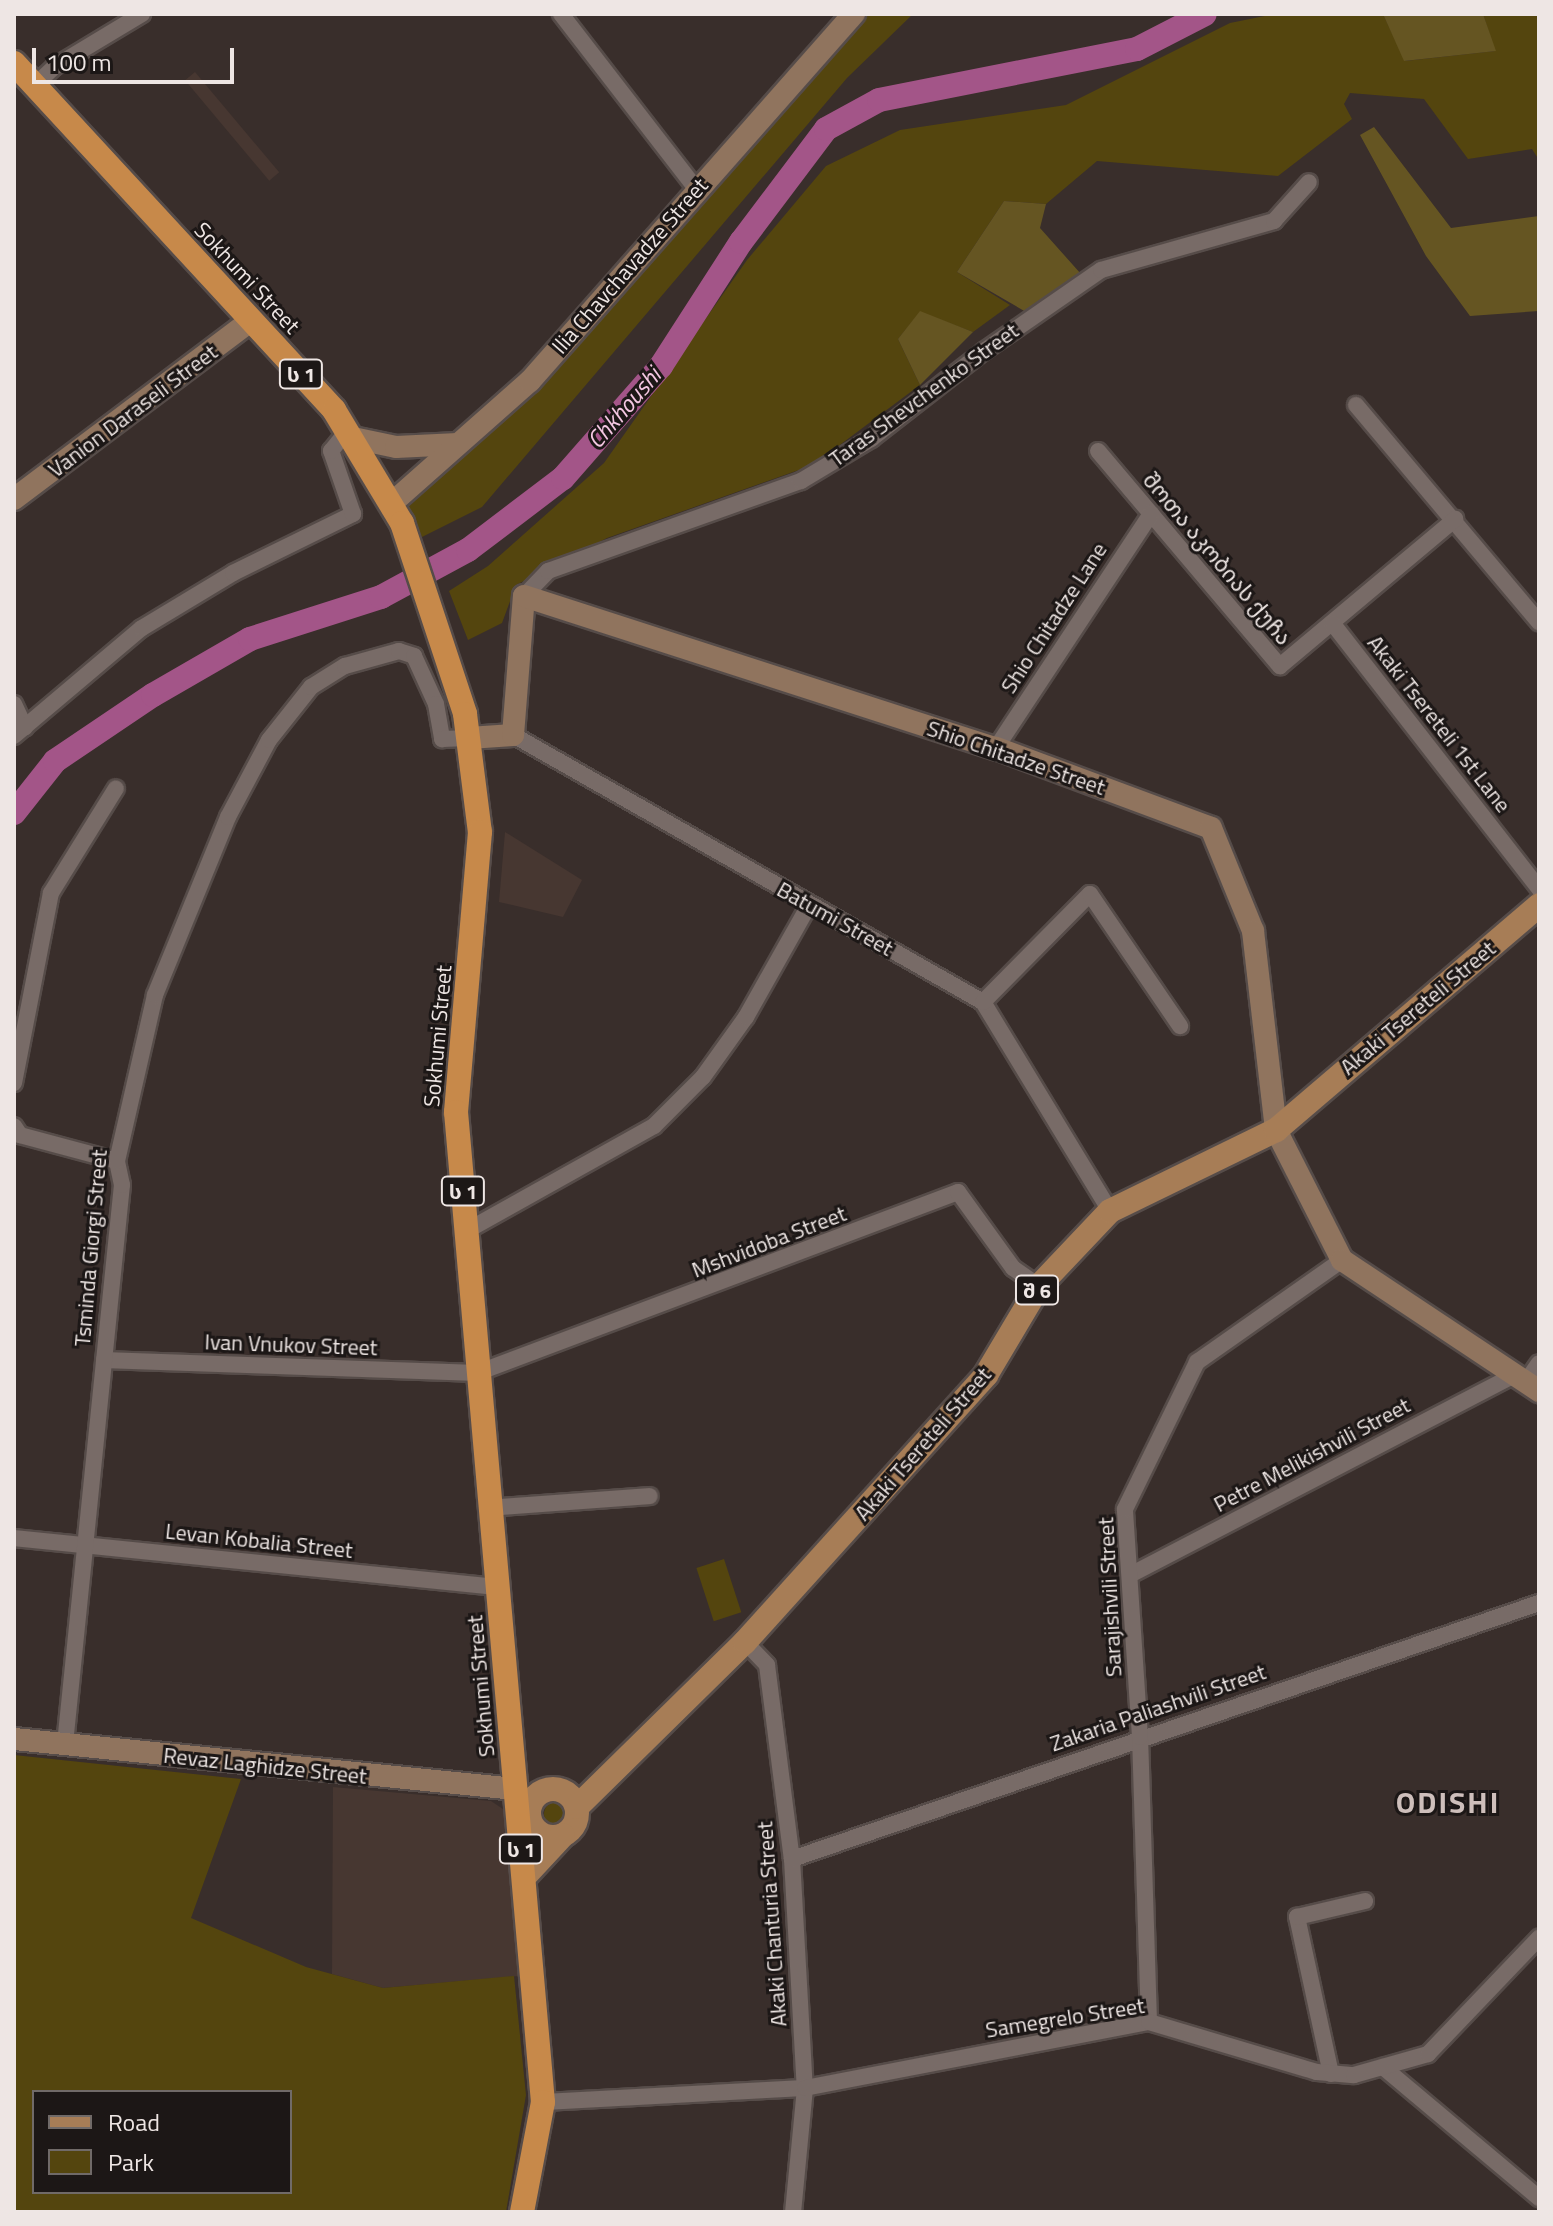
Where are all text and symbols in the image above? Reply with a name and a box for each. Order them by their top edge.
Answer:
scale bar [36,32,238,82]
text: 100 m [46,44,112,80]
street label: Ilia Chavchavadze Street [546,173,714,359]
street label: Sokhumi Street [189,217,305,339]
street label: Taras Shevchenko Street [824,318,1024,472]
street label: Vanion Daraseli Street [43,339,223,483]
road number: ს 1 [277,358,325,390]
water label: Chkhoushi [581,362,667,454]
street label: შოთა აკობიას ქუჩა [1137,467,1297,651]
street label: Shio Chitadze Lane [995,538,1113,698]
street label: Akaki Tsereteli 1st Lane [1362,630,1516,818]
street label: Shio Chitadze Street [923,715,1109,801]
street label: Batumi Street [772,876,898,962]
street label: Akaki Tsereteli Street [1335,935,1501,1081]
street label: Sokhumi Street [419,964,457,1108]
street label: Tsminda Giorgi Street [69,1148,113,1348]
road number: ს 1 [439,1175,487,1207]
street label: Mshvidoba Street [688,1200,850,1284]
road number: შ 6 [1013,1274,1061,1306]
street label: Ivan Vnukov Street [204,1329,378,1361]
street label: Akaki Tsereteli Street [849,1362,997,1526]
street label: Petre Melikishvili Street [1209,1392,1415,1518]
street label: Sarajishvili Street [1093,1516,1127,1678]
street label: Levan Kobalia Street [164,1518,354,1564]
street label: Sokhumi Street [462,1614,500,1758]
street label: Zakaria Paliashvili Street [1047,1659,1269,1757]
street label: Revaz Laghidze Street [162,1742,368,1790]
district label: ODISHI [1396,1784,1500,1820]
street label: Akaki Chanturia Street [752,1820,792,2028]
road number: ს 1 [497,1833,545,1865]
street label: Samegrelo Street [984,1992,1146,2044]
legend [32,2090,292,2194]
text: Road [108,2104,160,2140]
text: Park [108,2144,154,2180]

